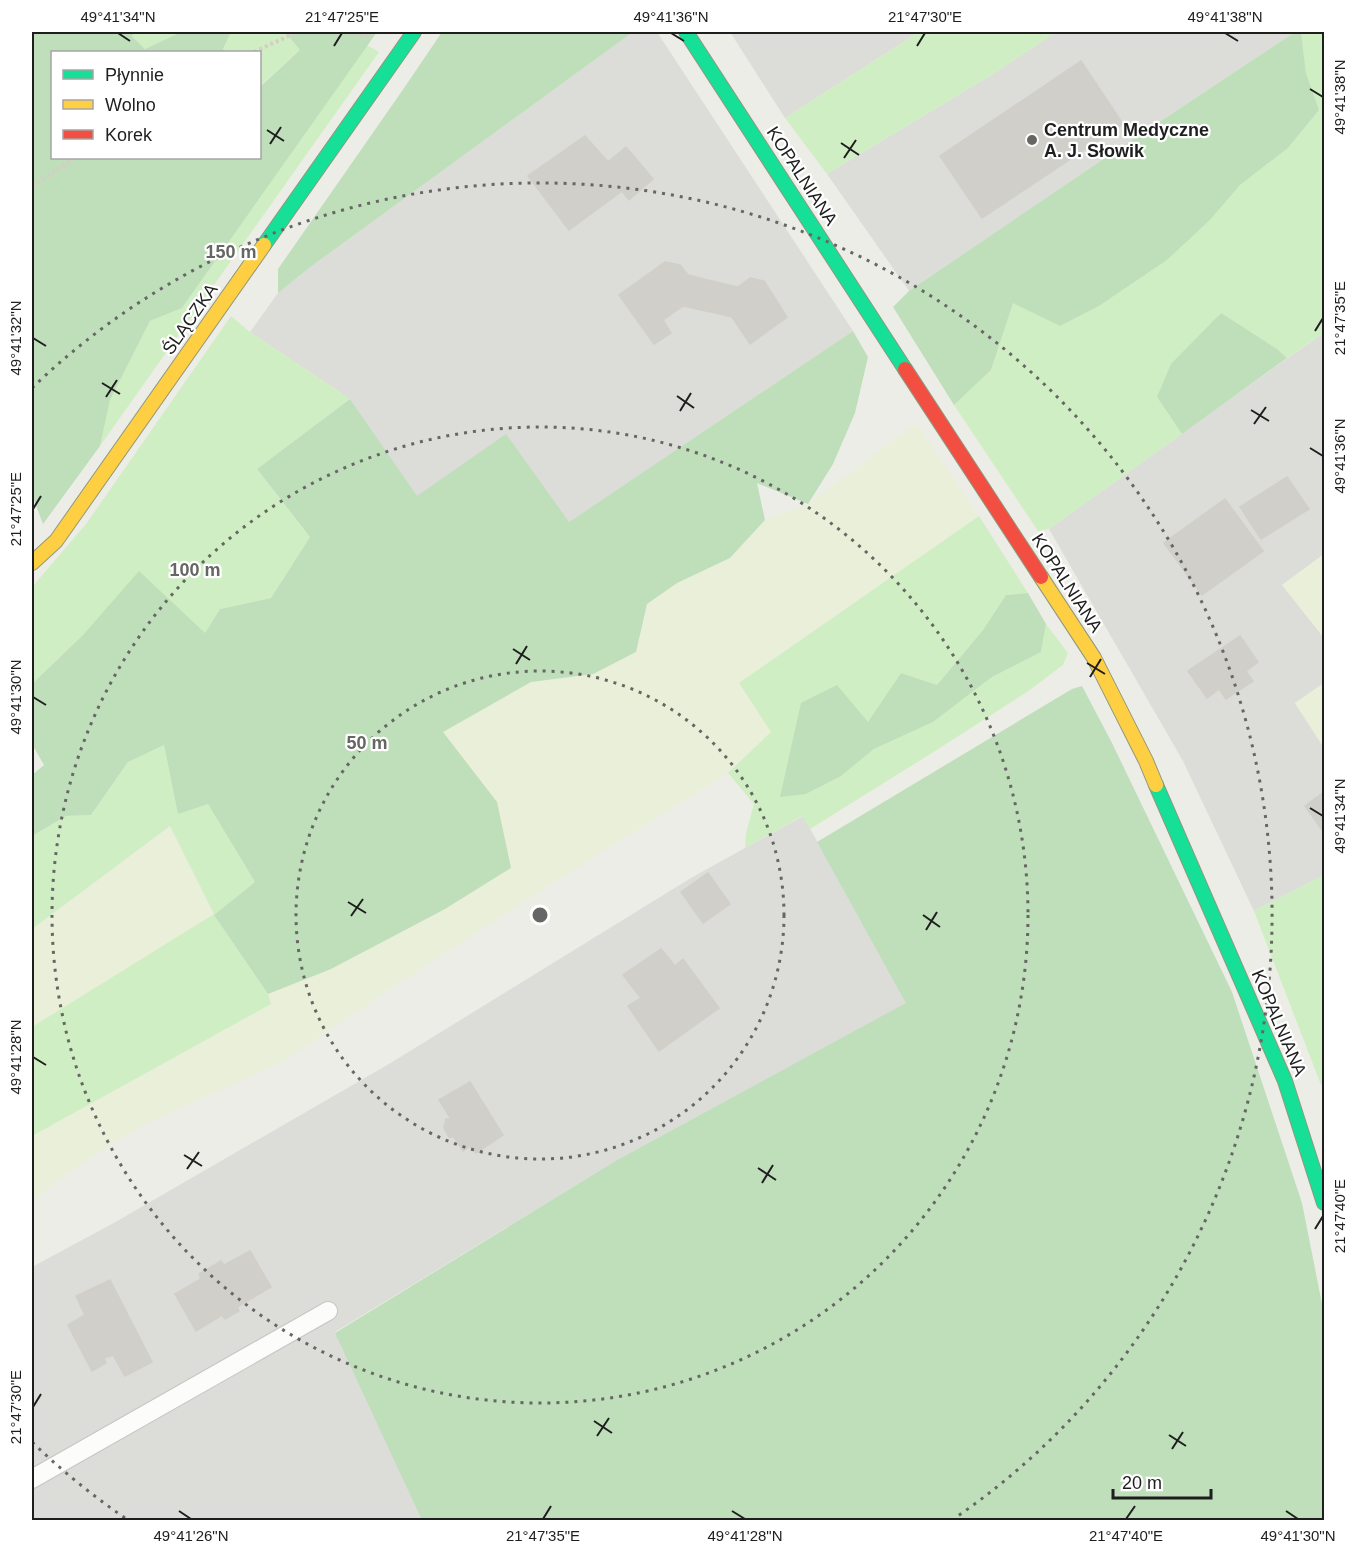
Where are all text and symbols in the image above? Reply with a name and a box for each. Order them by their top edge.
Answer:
text: 49°41'34"N [80,8,156,25]
text: 21°47'25"E [305,8,379,25]
text: 49°41'36"N [633,8,709,25]
text: 21°47'30"E [888,8,962,25]
text: 49°41'38"N [1187,8,1263,25]
legend [51,51,261,159]
text: 49°41'38"N [1331,59,1348,135]
text: Płynnie [105,65,164,85]
text: Wolno [105,95,156,115]
place label: Centrum Medyczne A. J. Słowik [1044,120,1209,161]
street label: KOPALNIANA [763,123,841,229]
text: Korek [105,125,153,145]
marker: Centrum Medyczne A. J. Słowik [1025,133,1039,147]
text: 150 m [205,242,257,262]
street label: ŚLĄCZKA [157,279,222,358]
text: 21°47'35"E [1331,281,1348,355]
text: 49°41'32"N [7,300,24,376]
text: 49°41'36"N [1331,418,1348,494]
text: 21°47'25"E [7,472,24,546]
street label: KOPALNIANA [1028,530,1106,636]
text: 100 m [169,560,221,580]
text: 49°41'30"N [7,659,24,735]
text: 50 m [346,733,388,753]
text: 49°41'34"N [1331,778,1348,854]
centre of rings [530,905,550,925]
street label: KOPALNIANA [1248,967,1310,1079]
text: 49°41'28"N [7,1019,24,1095]
text: 21°47'40"E [1331,1179,1348,1253]
text: 21°47'30"E [7,1370,24,1444]
scale bar [1113,1462,1210,1500]
text: 20 m [1122,1473,1162,1493]
text: 49°41'26"N [153,1527,229,1544]
text: 21°47'35"E [506,1527,580,1544]
text: 49°41'28"N [707,1527,783,1544]
text: 21°47'40"E [1089,1527,1163,1544]
text: 49°41'30"N [1260,1527,1336,1544]

